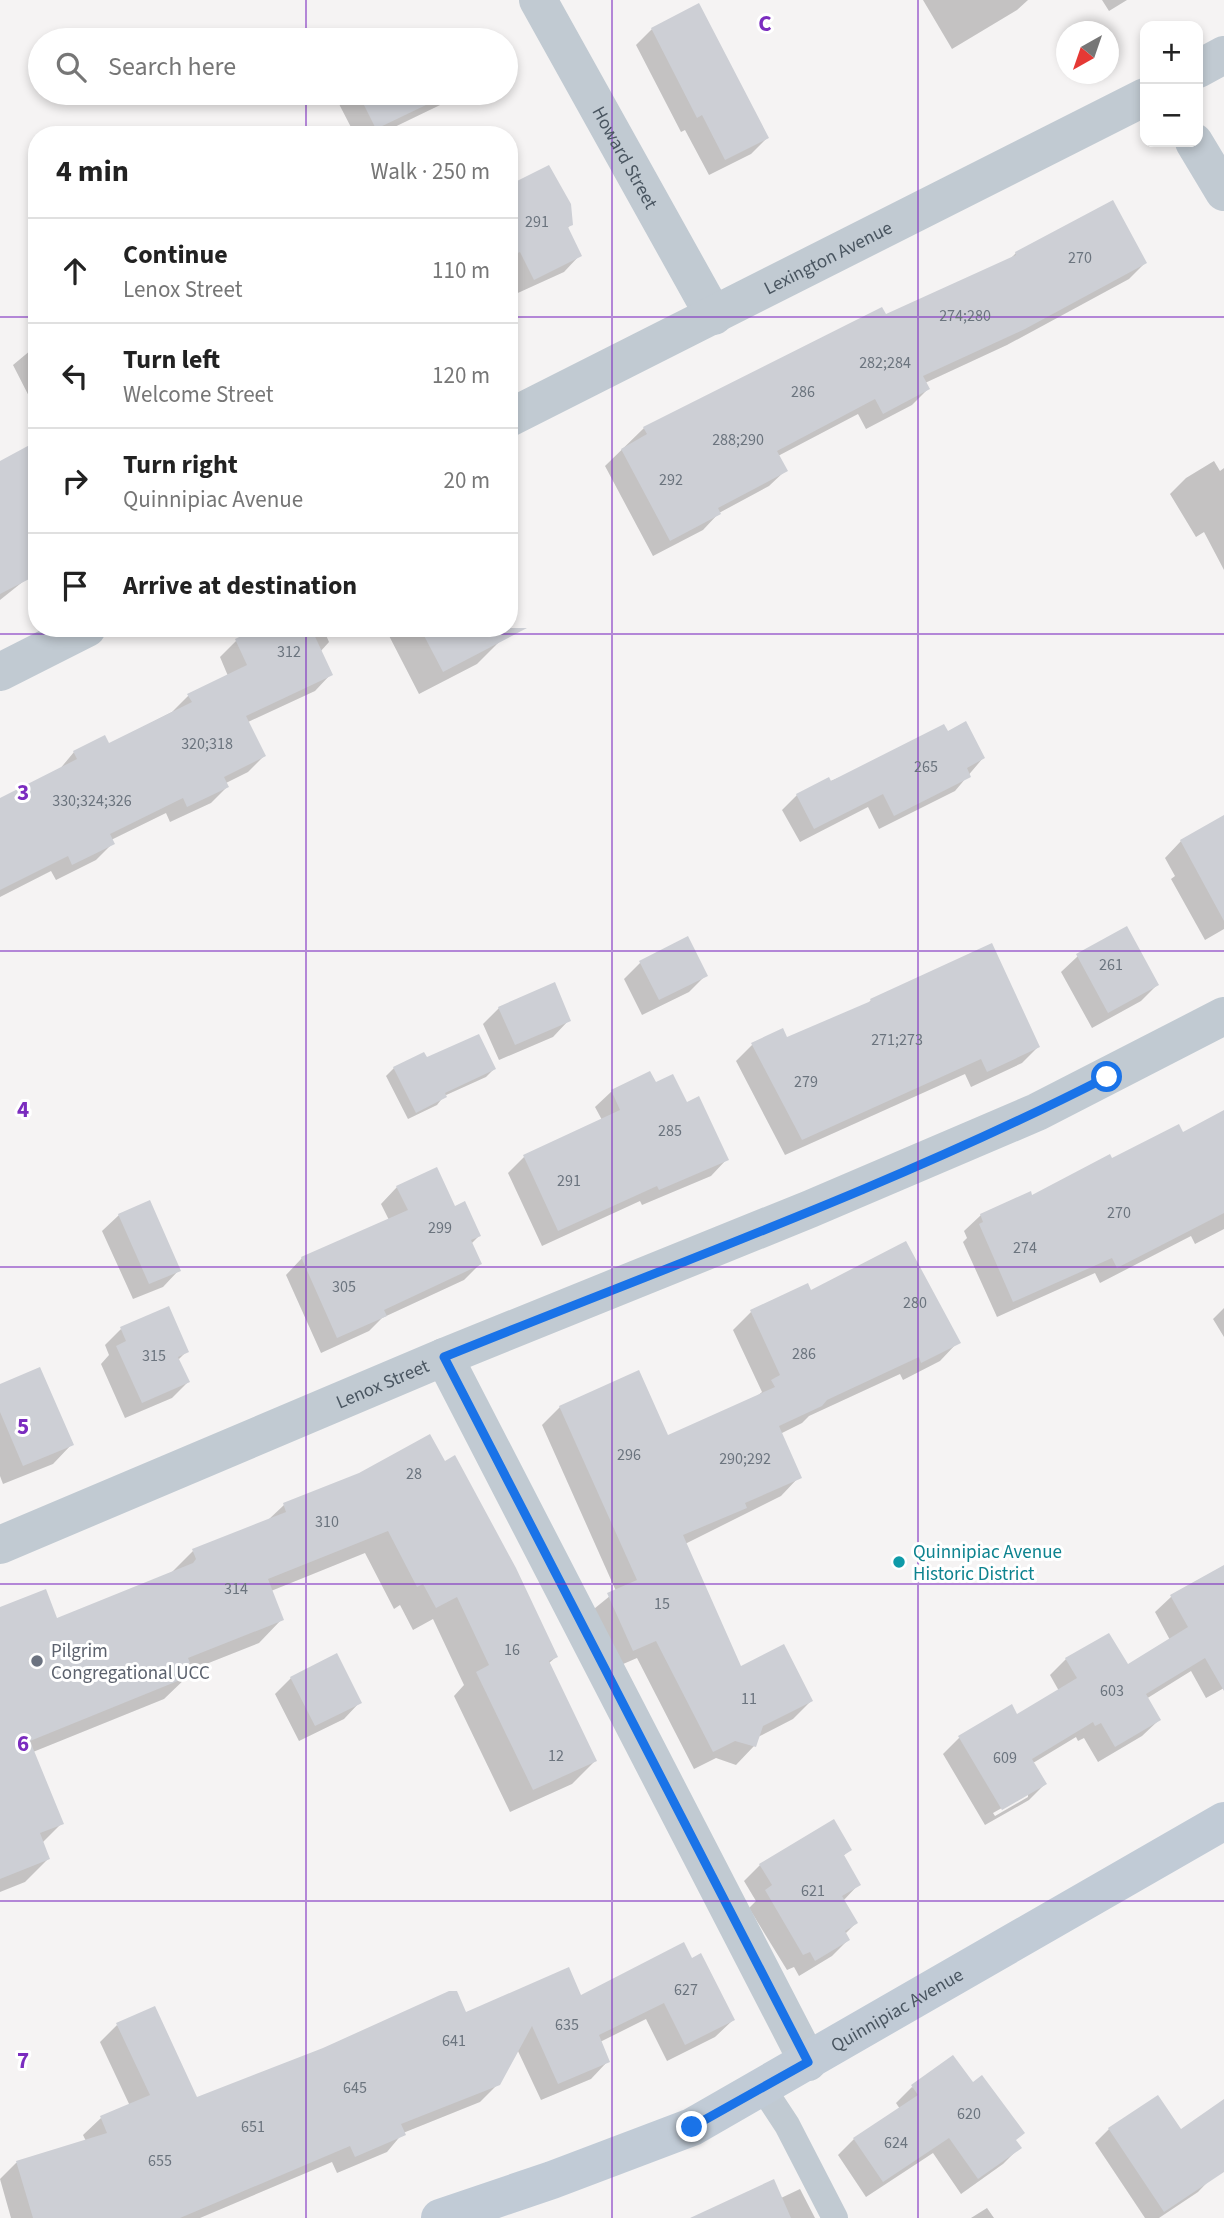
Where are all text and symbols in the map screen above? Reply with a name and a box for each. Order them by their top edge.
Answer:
text: C [758,7,772,40]
north arrow [1056,21,1119,84]
map controls [1140,21,1203,147]
button: + [1140,21,1203,84]
search box [28,28,518,105]
icon: search [52,48,90,86]
text: Search here [108,48,236,85]
button: − [1140,84,1203,147]
street label: Howard Street [585,102,664,215]
text: 4 min [56,150,129,193]
text: Walk · 250 m [371,155,490,188]
house number: 291 [525,211,549,233]
street label: Lexington Avenue [759,215,897,302]
text: Continue [123,236,228,273]
house number: 270 [1068,247,1092,269]
icon: ahead [56,252,94,290]
text: 110 m [432,254,490,287]
text: Lenox Street [123,273,242,306]
house number: 274;280 [939,305,991,327]
text: Turn left [123,341,220,378]
house number: 282;284 [859,352,911,374]
icon: left [56,357,94,395]
text: 120 m [432,359,490,392]
text: Welcome Street [123,378,274,411]
house number: 286 [791,381,815,403]
house number: 288;290 [712,429,764,451]
text: Turn right [123,446,238,483]
icon: right [56,462,94,500]
text: 20 m [443,464,490,497]
house number: 292 [659,469,683,491]
text: Quinnipiac Avenue [123,483,303,516]
icon: arrive [56,567,94,605]
text: Arrive at destination [123,567,357,604]
house number: 312 [277,641,301,663]
house number: 320;318 [181,733,233,755]
house number: 265 [914,756,938,778]
text: 3 [17,776,29,809]
house number: 330;324;326 [52,790,132,812]
house number: 261 [1099,954,1123,976]
house number: 271;273 [871,1029,923,1051]
route start [1091,1061,1122,1092]
house number: 279 [794,1071,818,1093]
text: 4 [17,1093,29,1126]
house number: 285 [658,1120,682,1142]
house number: 291 [557,1170,581,1192]
house number: 270 [1107,1202,1131,1224]
house number: 299 [428,1217,452,1239]
house number: 274 [1013,1237,1037,1259]
house number: 305 [332,1276,356,1298]
house number: 280 [903,1292,927,1314]
house number: 286 [792,1343,816,1365]
house number: 315 [142,1345,166,1367]
street label: Lenox Street [332,1353,434,1416]
text: 5 [17,1410,29,1443]
house number: 296 [617,1444,641,1466]
house number: 290;292 [719,1448,771,1470]
house number: 28 [406,1463,422,1485]
house number: 310 [315,1511,339,1533]
place label: Quinnipiac Avenue Historic District [913,1539,1062,1588]
marker: Quinnipiac Avenue Historic District [891,1554,907,1570]
house number: 314 [224,1578,248,1600]
house number: 15 [654,1593,670,1615]
place label: Pilgrim Congregational UCC [51,1638,210,1687]
house number: 16 [504,1639,520,1661]
marker: Pilgrim Congregational UCC [29,1653,45,1669]
house number: 603 [1100,1680,1124,1702]
house number: 11 [741,1688,757,1710]
text: 6 [17,1727,29,1760]
house number: 12 [548,1745,564,1767]
house number: 609 [993,1747,1017,1769]
house number: 621 [801,1880,825,1902]
street label: Quinnipiac Avenue [826,1962,969,2059]
house number: 627 [674,1979,698,2001]
house number: 635 [555,2014,579,2036]
house number: 641 [442,2030,466,2052]
text: 7 [17,2044,29,2077]
house number: 645 [343,2077,367,2099]
house number: 620 [957,2103,981,2125]
route end [676,2111,707,2142]
house number: 651 [241,2116,265,2138]
house number: 624 [884,2132,908,2154]
house number: 655 [148,2150,172,2172]

